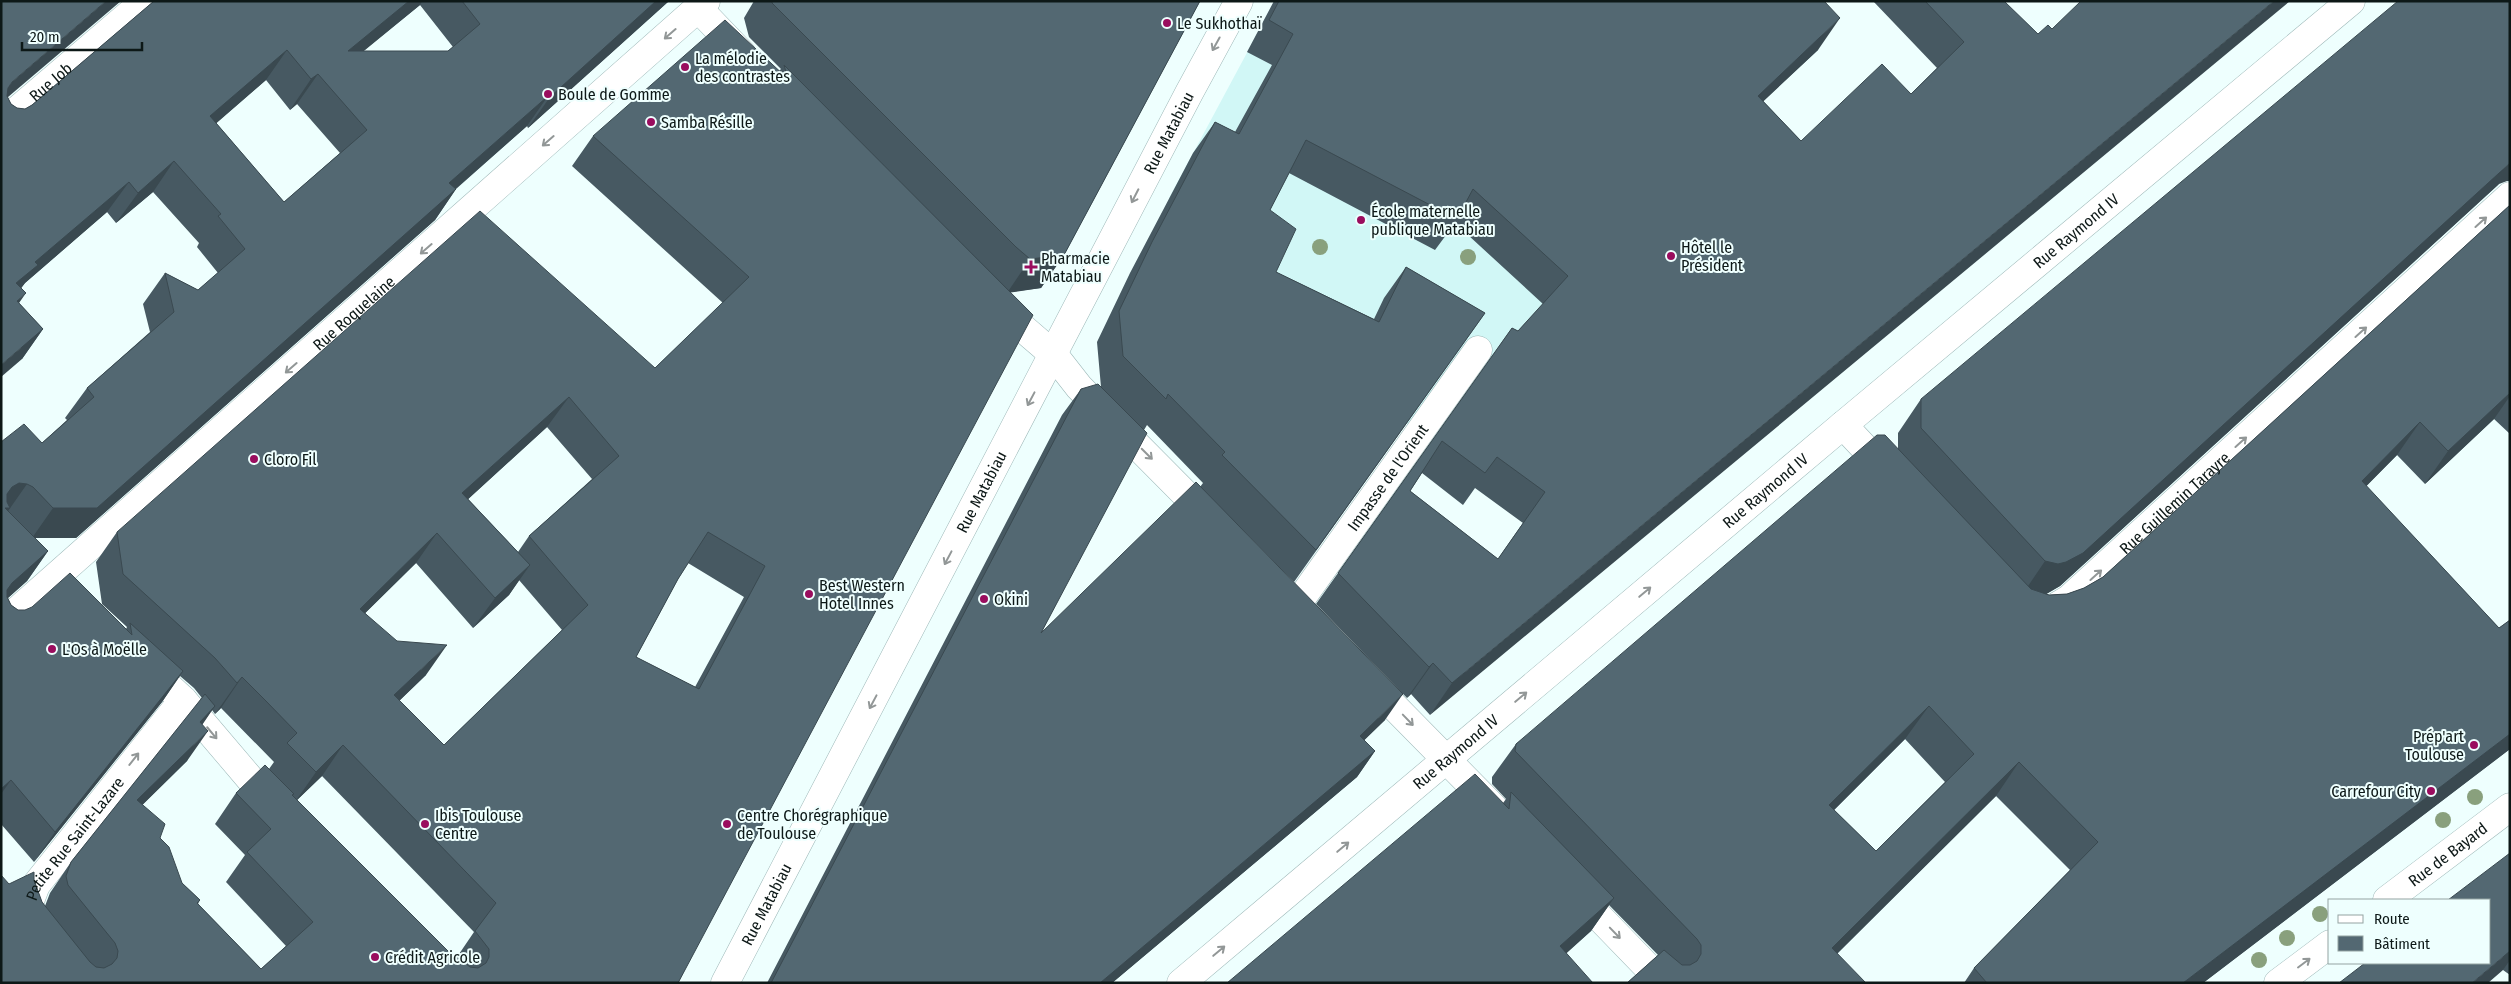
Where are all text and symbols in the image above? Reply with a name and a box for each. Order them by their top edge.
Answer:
place label: Le Sukhothaï [1177,14,1263,33]
marker: Le Sukhothaï [1161,17,1173,29]
scale bar [22,20,142,52]
text: 20 m [30,28,60,46]
one-way arrow [663,28,676,40]
one-way arrow [1210,36,1220,51]
place label: La mélodie des contrastes [695,49,790,86]
street label: Rue Job [26,59,76,106]
marker: La mélodie des contrastes [679,61,691,73]
place label: Boule de Gomme [558,85,670,104]
marker: Boule de Gomme [542,88,554,100]
street label: Rue Matabiau [1140,89,1198,177]
place label: Samba Résille [661,113,753,132]
marker: Samba Résille [645,116,657,128]
one-way arrow [542,136,555,147]
one-way arrow [1130,188,1139,203]
street label: Rue Raymond IV [2029,189,2124,272]
place label: École maternelle publique Matabiau [1371,202,1494,239]
marker: École maternelle publique Matabiau [1355,214,1367,226]
one-way arrow [2475,216,2488,228]
place label: Hôtel le Président [1681,238,1744,275]
one-way arrow [420,243,433,255]
place label: Pharmacie Matabiau [1041,249,1110,286]
marker: Hôtel le Président [1665,250,1677,262]
marker: Pharmacie Matabiau [1025,261,1037,273]
street label: Rue Roquelaine [309,272,399,354]
one-way arrow [2355,326,2368,338]
one-way arrow [285,362,298,374]
one-way arrow [1026,391,1036,406]
street label: Impasse de l'Orient [1344,420,1433,535]
one-way arrow [2235,436,2248,447]
street label: Rue Matabiau [952,448,1011,536]
one-way arrow [1141,448,1153,461]
street label: Rue Guillemin Tarayre [2116,448,2234,558]
street label: Rue Raymond IV [1719,449,1813,532]
place label: Cloro Fil [264,450,317,469]
marker: Cloro Fil [248,453,260,465]
one-way arrow [943,551,953,566]
one-way arrow [2089,569,2102,581]
place label: Best Western Hotel Innes [819,576,905,613]
one-way arrow [1638,587,1651,598]
marker: Best Western Hotel Innes [803,588,815,600]
place label: Okini [994,590,1028,609]
marker: Okini [978,593,990,605]
place label: L'Os à Moëlle [62,640,147,659]
marker: L'Os à Moëlle [46,643,58,655]
one-way arrow [1514,691,1527,702]
one-way arrow [868,695,878,710]
street label: Rue Raymond IV [1409,710,1503,793]
one-way arrow [1402,714,1414,726]
one-way arrow [206,727,218,740]
place label: Prép'art Toulouse [2405,727,2465,764]
marker: Prép'art Toulouse [2468,739,2480,751]
one-way arrow [129,753,140,766]
street label: Petite Rue Saint-Lazare [22,773,128,903]
place label: Carrefour City [2331,782,2422,801]
marker: Carrefour City [2425,785,2437,797]
place label: Ibis Toulouse Centre [435,806,521,843]
place label: Centre Chorégraphique de Toulouse [737,806,887,843]
marker: Ibis Toulouse Centre [419,818,431,830]
marker: Centre Chorégraphique de Toulouse [721,818,733,830]
street label: Rue de Bayard [2405,819,2491,890]
one-way arrow [1336,841,1349,852]
street label: Rue Matabiau [737,860,796,949]
legend [2328,899,2491,964]
text: Route [2374,910,2410,928]
one-way arrow [1609,926,1621,939]
text: Bâtiment [2374,935,2430,953]
one-way arrow [1212,946,1225,957]
place label: Crédit Agricole [385,948,480,967]
marker: Crédit Agricole [369,951,381,963]
one-way arrow [2297,958,2311,968]

